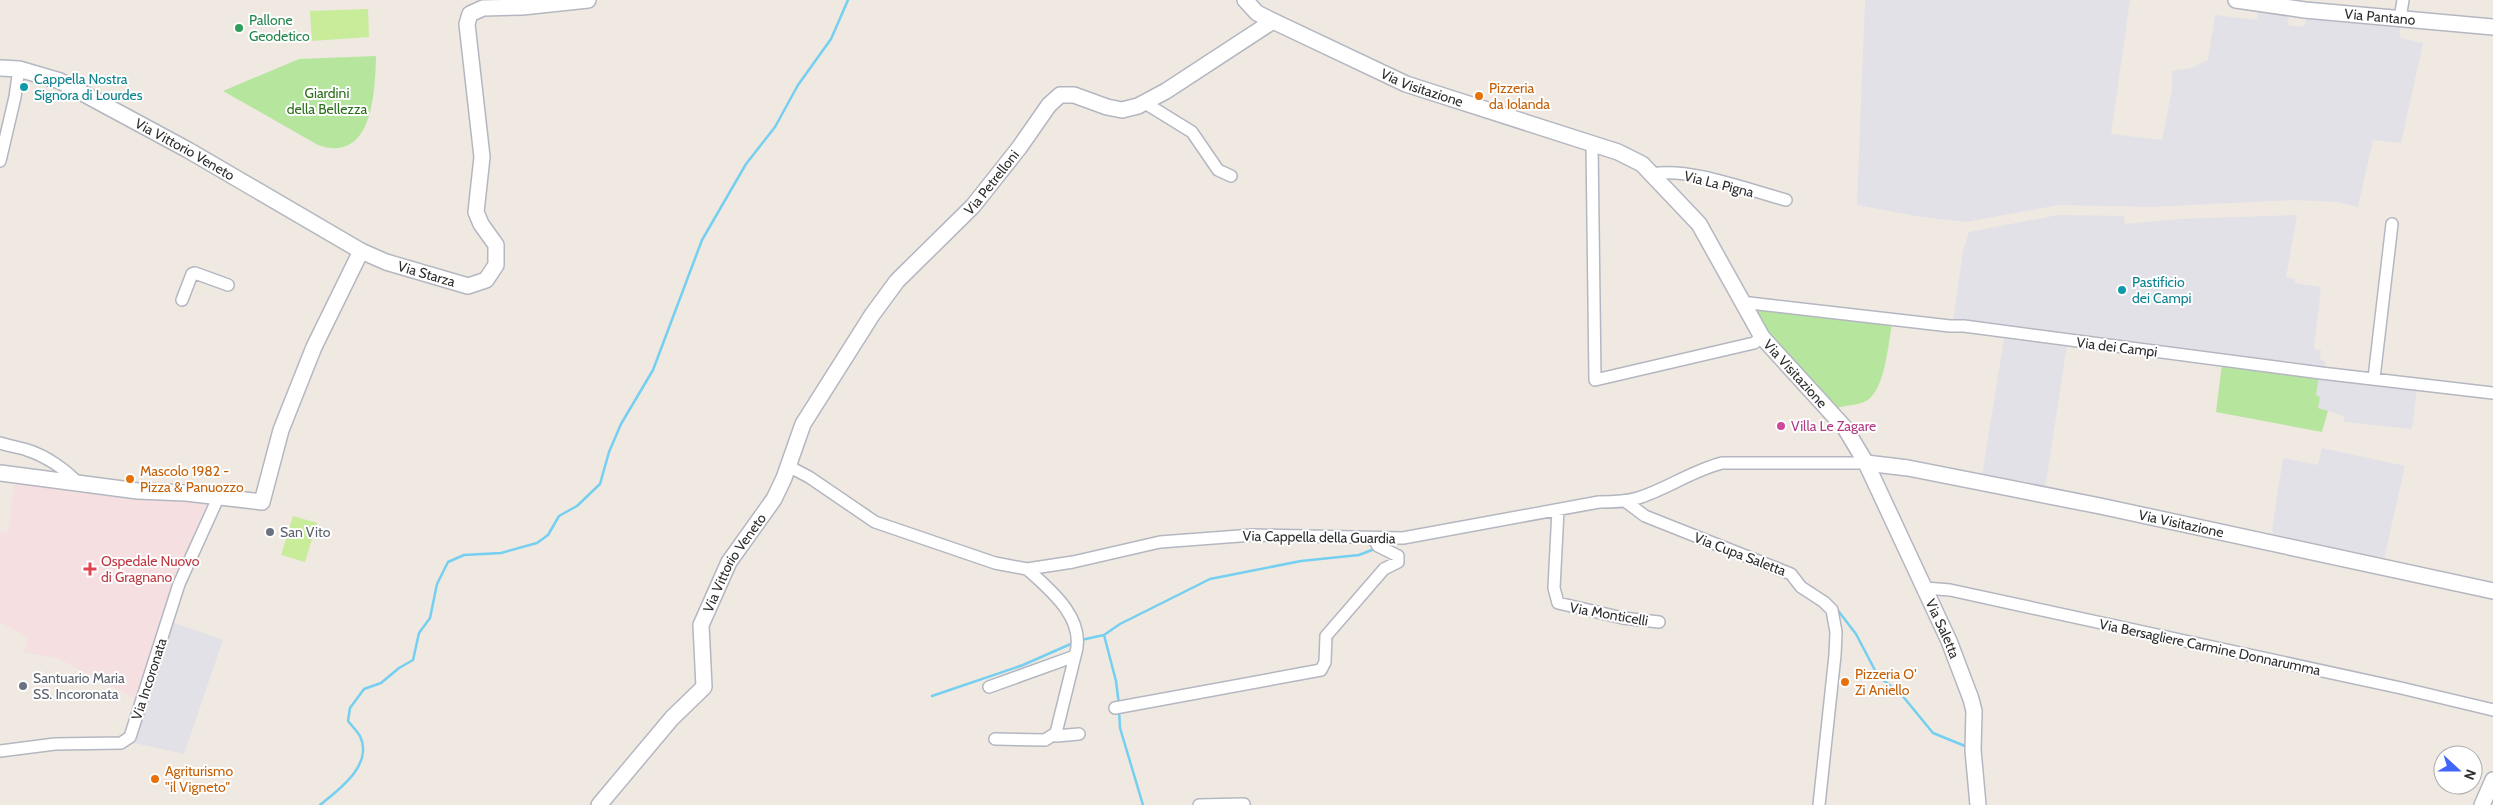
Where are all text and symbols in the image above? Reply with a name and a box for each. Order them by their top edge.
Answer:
street label: Via Pantano [2344,5,2417,29]
place label: Pallone Geodetico [249,11,310,45]
marker: Pallone Geodetico [233,22,245,34]
street label: Via Visitazione [1378,64,1465,111]
place label: Cappella Nostra Signora di Lourdes [34,70,143,104]
place label: Pizzeria da Iolanda [1489,79,1550,113]
marker: Cappella Nostra Signora di Lourdes [18,81,30,93]
park label: Giardini della Bellezza [287,84,368,118]
marker: Pizzeria da Iolanda [1473,90,1485,102]
street label: Via Vittorio Veneto [132,114,238,185]
street label: Via Petrelloni [960,146,1023,219]
street label: Via La Pigna [1682,167,1756,201]
street label: Via Starza [396,257,458,291]
place label: Pastificio dei Campi [2132,273,2191,307]
marker: Pastificio dei Campi [2116,284,2128,296]
street label: Via dei Campi [2075,333,2159,361]
street label: Via Visitazione [1760,336,1831,412]
place label: Villa Le Zagare [1791,417,1876,435]
marker: Villa Le Zagare [1775,420,1787,432]
place label: Mascolo 1982 - Pizza & Panuozzo [140,462,244,496]
marker: Mascolo 1982 - Pizza & Panuozzo [124,473,136,485]
street label: Via Visitazione [2137,506,2225,541]
street label: Via Vittorio Veneto [699,510,770,615]
place label: San Vito [280,523,331,541]
marker: San Vito [264,526,276,538]
street label: Via Cappella della Guardia [1242,527,1396,547]
street label: Via Cupa Saletta [1692,528,1789,580]
place label: Ospedale Nuovo di Gragnano [101,552,200,586]
marker: Ospedale Nuovo di Gragnano [83,562,97,576]
street label: Via Saletta [1922,596,1964,661]
street label: Via Monticelli [1568,598,1650,630]
street label: Via Bersagliere Carmine Donnarumma [2098,615,2323,679]
street label: Via Incoronata [127,636,171,722]
place label: Pizzeria O' Zi Aniello [1855,665,1917,699]
place label: Santuario Maria SS. Incoronata [33,669,125,703]
marker: Pizzeria O' Zi Aniello [1839,676,1851,688]
marker: Santuario Maria SS. Incoronata [17,680,29,692]
north arrow [2433,745,2483,795]
place label: Agriturismo "il Vigneto" [165,762,233,796]
text: N [2460,767,2480,783]
marker: Agriturismo "il Vigneto" [149,773,161,785]

